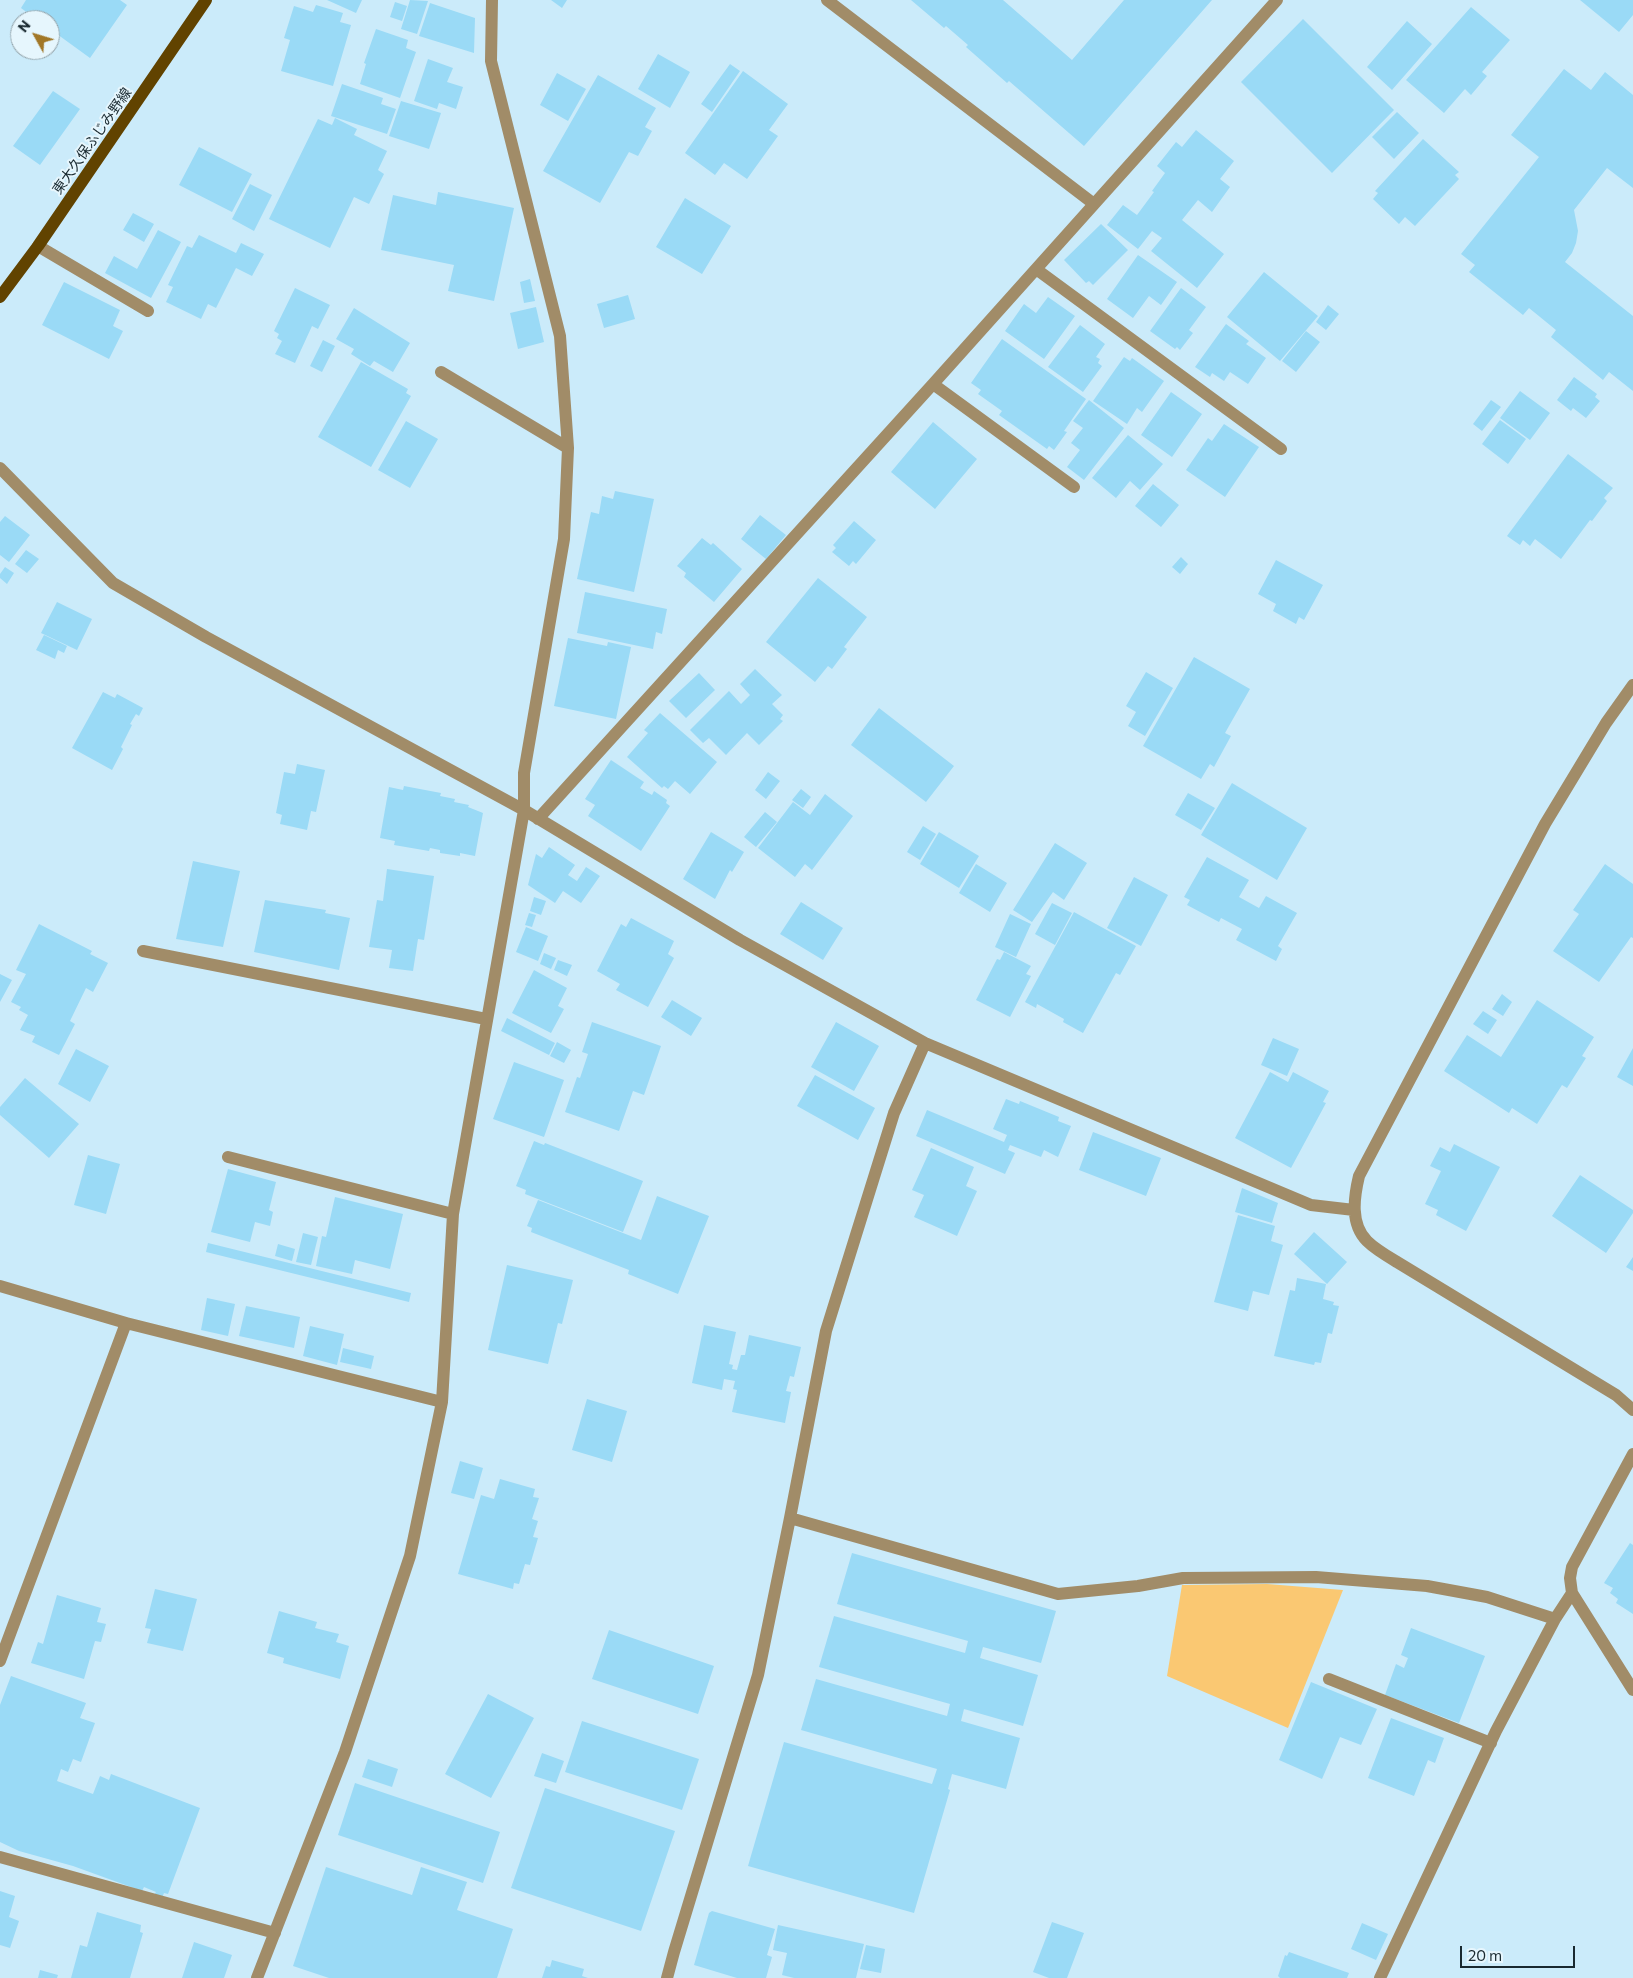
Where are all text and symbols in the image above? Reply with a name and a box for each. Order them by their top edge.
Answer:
north arrow [10,10,60,60]
text: N [14,16,34,35]
street label: 東大久保ふじみ野線 [49,85,135,197]
scale bar [1463,1936,1578,1968]
text: 20 m [1468,1946,1502,1964]

